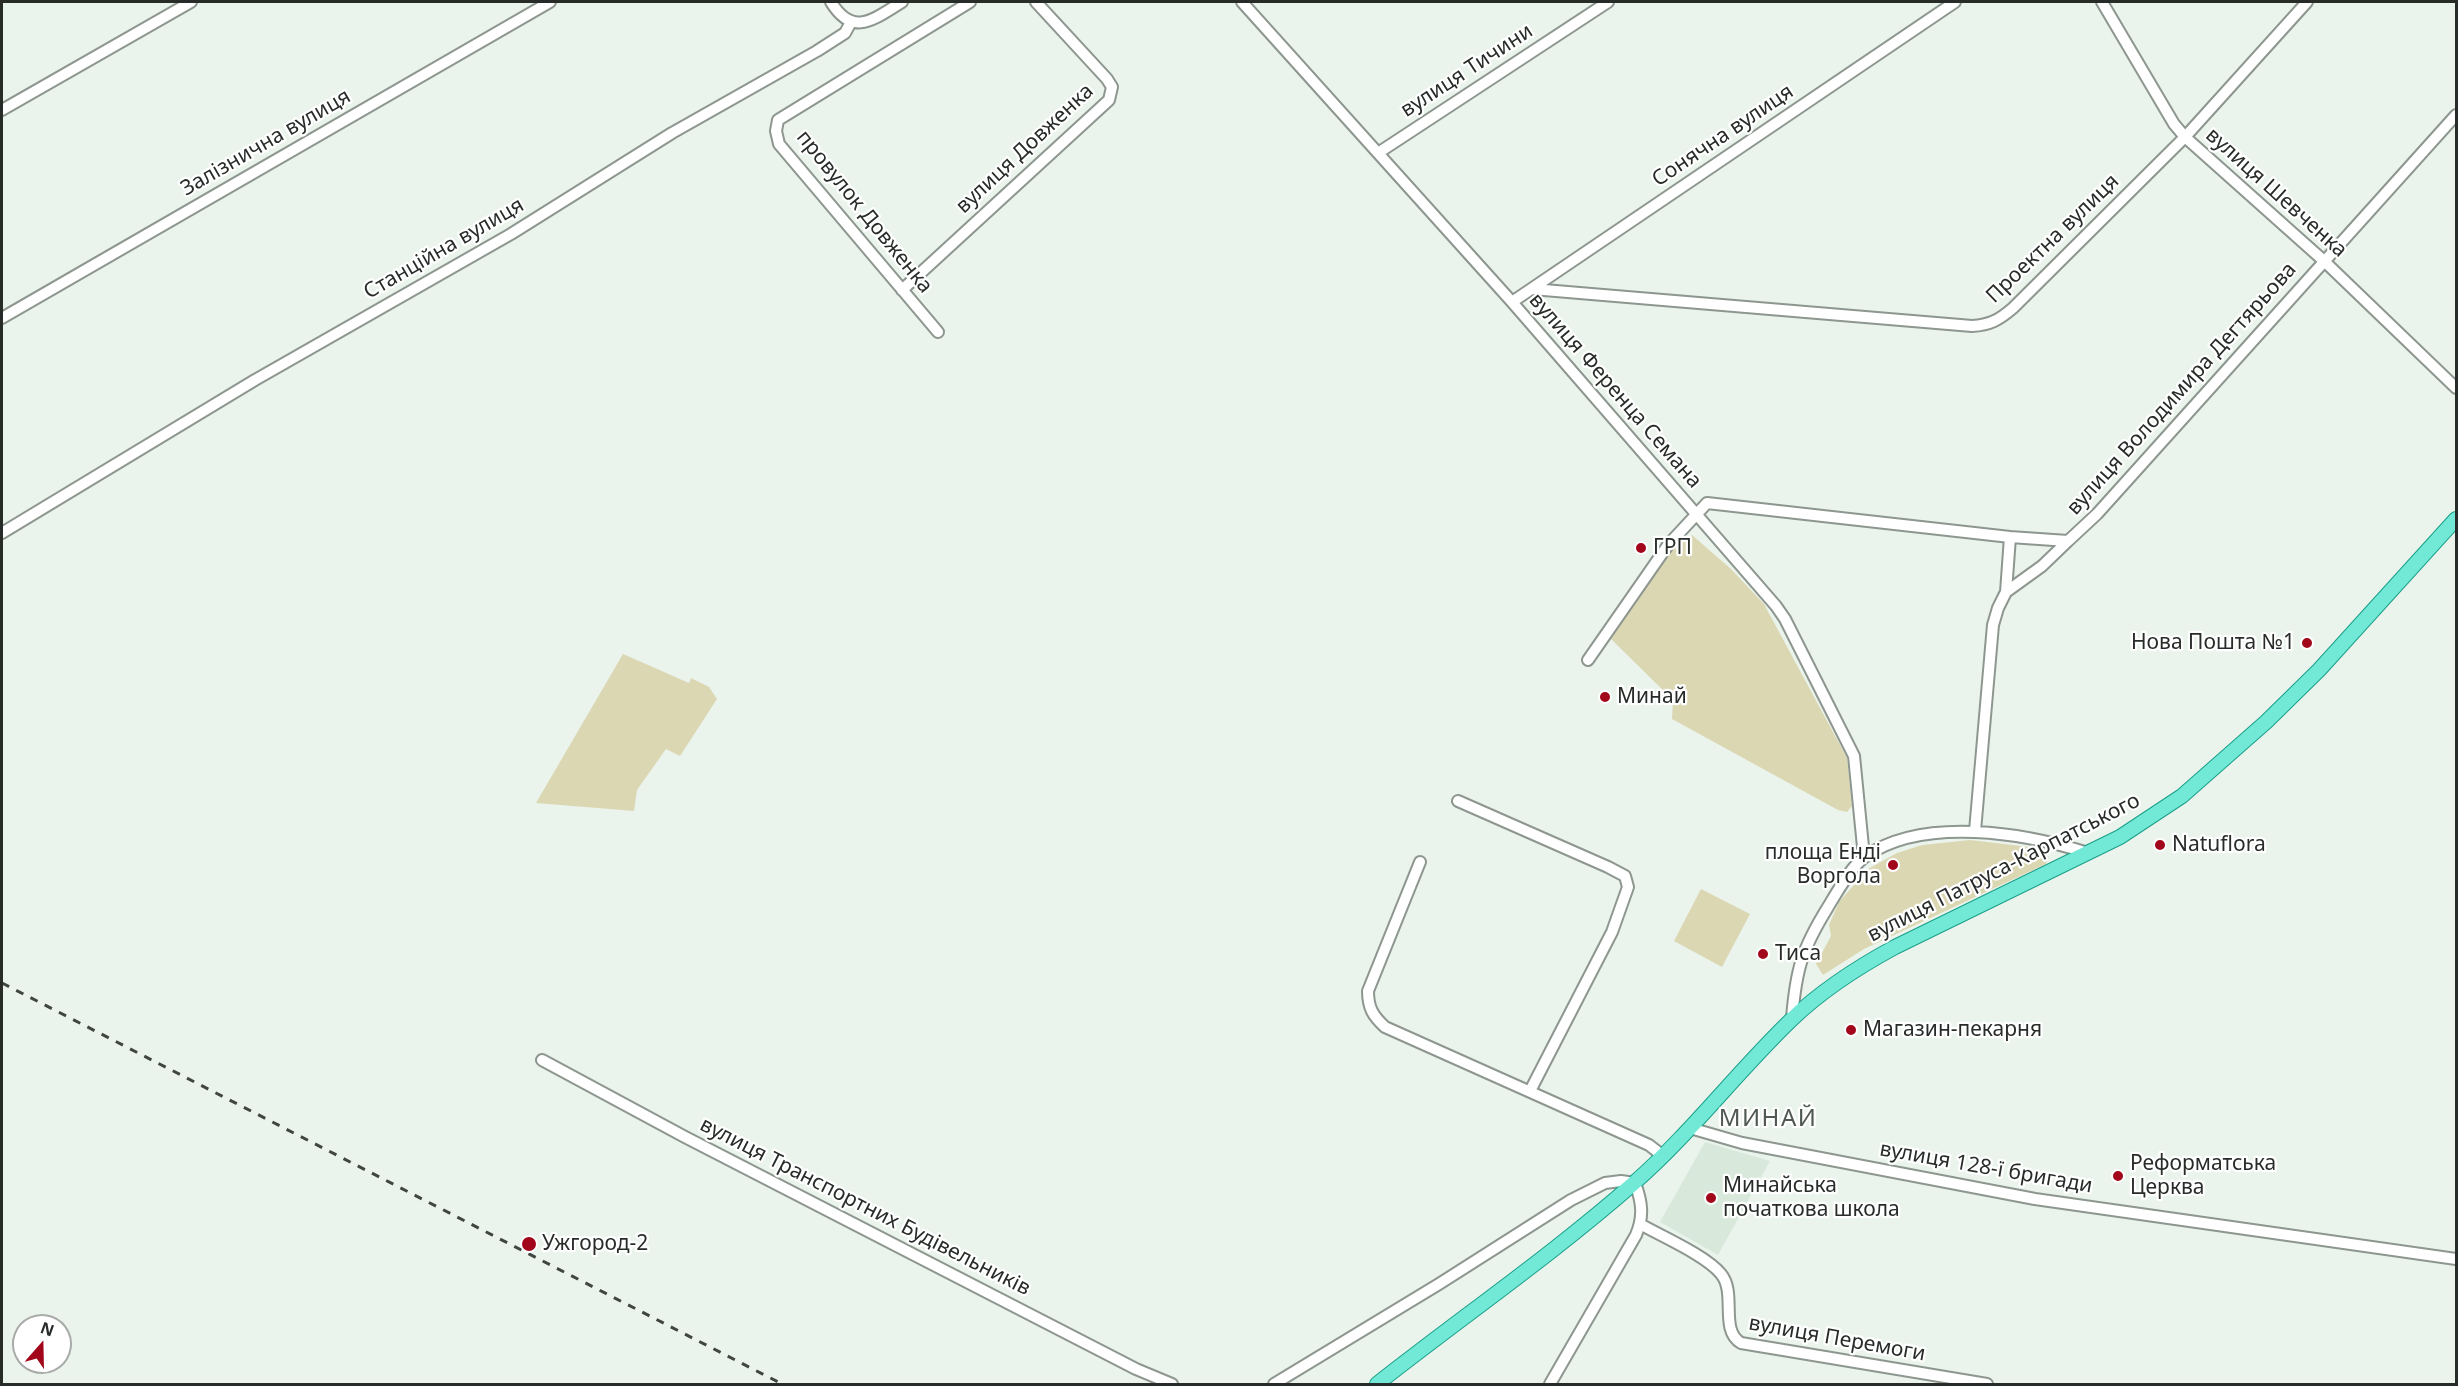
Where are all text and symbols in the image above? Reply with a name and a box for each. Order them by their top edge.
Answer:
street label: вулиця Тичини [1396,19,1538,123]
street label: вулиця Довженка [951,79,1099,219]
street label: Сонячна вулиця [1648,79,1798,193]
street label: Залізнична вулиця [177,84,355,202]
street label: вулиця Шевченка [2200,123,2352,263]
street label: провулок Довженка [791,125,937,299]
street label: Проектна вулиця [1981,169,2125,309]
street label: Станційна вулиця [359,193,529,305]
street label: вулиця Володимира Дегтярьова [2062,258,2302,520]
street label: вулиця Ференца Семана [1523,288,1707,494]
place label: ГРП [1653,535,1692,561]
marker: ГРП [1634,541,1648,555]
place label: Нова Пошта №1 [2131,630,2295,656]
marker: Нова Пошта №1 [2300,636,2314,650]
place label: Минай [1617,684,1687,710]
marker: Минай [1598,690,1612,704]
street label: вулиця Патруса-Карпатського [1864,788,2144,948]
place label: Natuflora [2172,832,2266,858]
marker: Natuflora [2153,838,2167,852]
place label: площа Енді Воргола [1765,840,1881,890]
marker: площа Енді Воргола [1886,858,1900,872]
place label: Тиса [1775,941,1821,967]
marker: Тиса [1756,947,1770,961]
place label: Магазин-пекарня [1863,1017,2042,1043]
marker: Магазин-пекарня [1844,1023,1858,1037]
district label: МИНАЙ [1719,1105,1817,1133]
street label: вулиця Транспортних Будівельників [696,1112,1034,1302]
street label: вулиця 128-ї бригади [1878,1137,2094,1199]
place label: Реформатська Церква [2130,1151,2276,1201]
marker: Реформатська Церква [2111,1169,2125,1183]
place label: Минайська початкова школа [1723,1173,1900,1223]
marker: Минайська початкова школа [1704,1191,1718,1205]
place label: Ужгород-2 [542,1231,648,1257]
marker: Ужгород-2 [520,1235,538,1253]
street label: вулиця Перемоги [1747,1311,1927,1367]
north arrow [12,1314,72,1374]
text: N [38,1316,57,1342]

